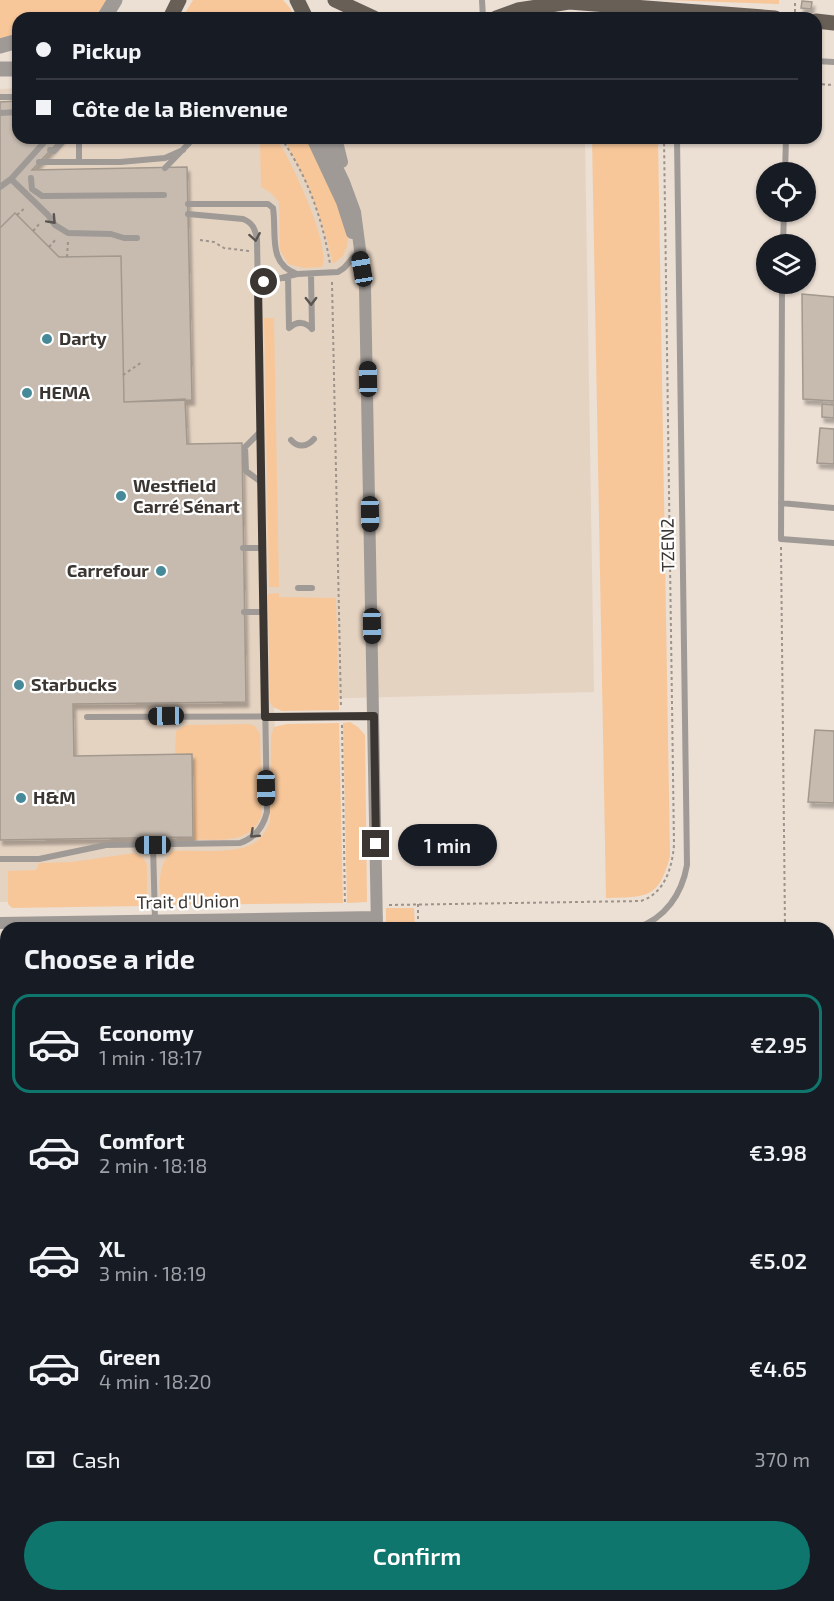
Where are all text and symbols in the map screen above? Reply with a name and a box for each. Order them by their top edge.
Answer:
text: Pickup [72,37,141,63]
text: Côte de la Bienvenue [72,95,288,121]
map controls [756,162,816,294]
button: locate [756,162,816,222]
one-way arrow [45,213,56,223]
one-way arrow [249,232,261,242]
button: layers [756,234,816,294]
car [350,250,374,288]
route start [250,268,277,295]
one-way arrow [305,297,318,306]
place label: Darty [59,327,108,349]
marker: Darty [40,332,54,346]
car [359,361,377,397]
place label: HEMA [39,381,90,403]
marker: HEMA [20,386,34,400]
place label: Westfield Carré Sénart [133,474,241,517]
marker: Westfield Carré Sénart [114,489,128,503]
car [361,496,379,532]
street label: TZEN2 [656,518,678,572]
place label: Carrefour [67,559,149,581]
marker: Carrefour [154,564,168,578]
car [363,608,381,644]
place label: Starbucks [31,673,117,695]
marker: Starbucks [12,678,26,692]
car [148,707,184,725]
car [257,770,275,806]
place label: H&M [33,786,76,808]
marker: H&M [14,791,28,805]
callout: 1 min [397,823,496,865]
one-way arrow [251,827,261,838]
route end [362,830,389,857]
text: 1 min [424,833,471,857]
car [135,836,171,854]
street label: Trait d'Union [136,889,240,913]
text: Choose a ride [24,942,195,974]
icon: car [27,1017,81,1071]
text: Economy [99,1019,194,1045]
text: €2.95 [750,1031,807,1057]
text: 1 min · 18:17 [99,1045,202,1069]
icon: car [27,1125,81,1179]
text: Comfort [99,1127,184,1153]
text: €3.98 [749,1139,807,1165]
text: 2 min · 18:18 [99,1153,207,1177]
icon: car [27,1233,81,1287]
text: XL [99,1235,125,1261]
text: €5.02 [749,1247,807,1273]
text: 3 min · 18:19 [99,1261,207,1285]
icon: car [27,1341,81,1395]
text: Green [99,1343,161,1369]
text: €4.65 [749,1355,807,1381]
text: 4 min · 18:20 [99,1369,212,1393]
icon: cash [24,1443,57,1476]
text: Cash [72,1446,121,1472]
text: 370 m [755,1447,810,1471]
button: Confirm [24,1521,810,1590]

